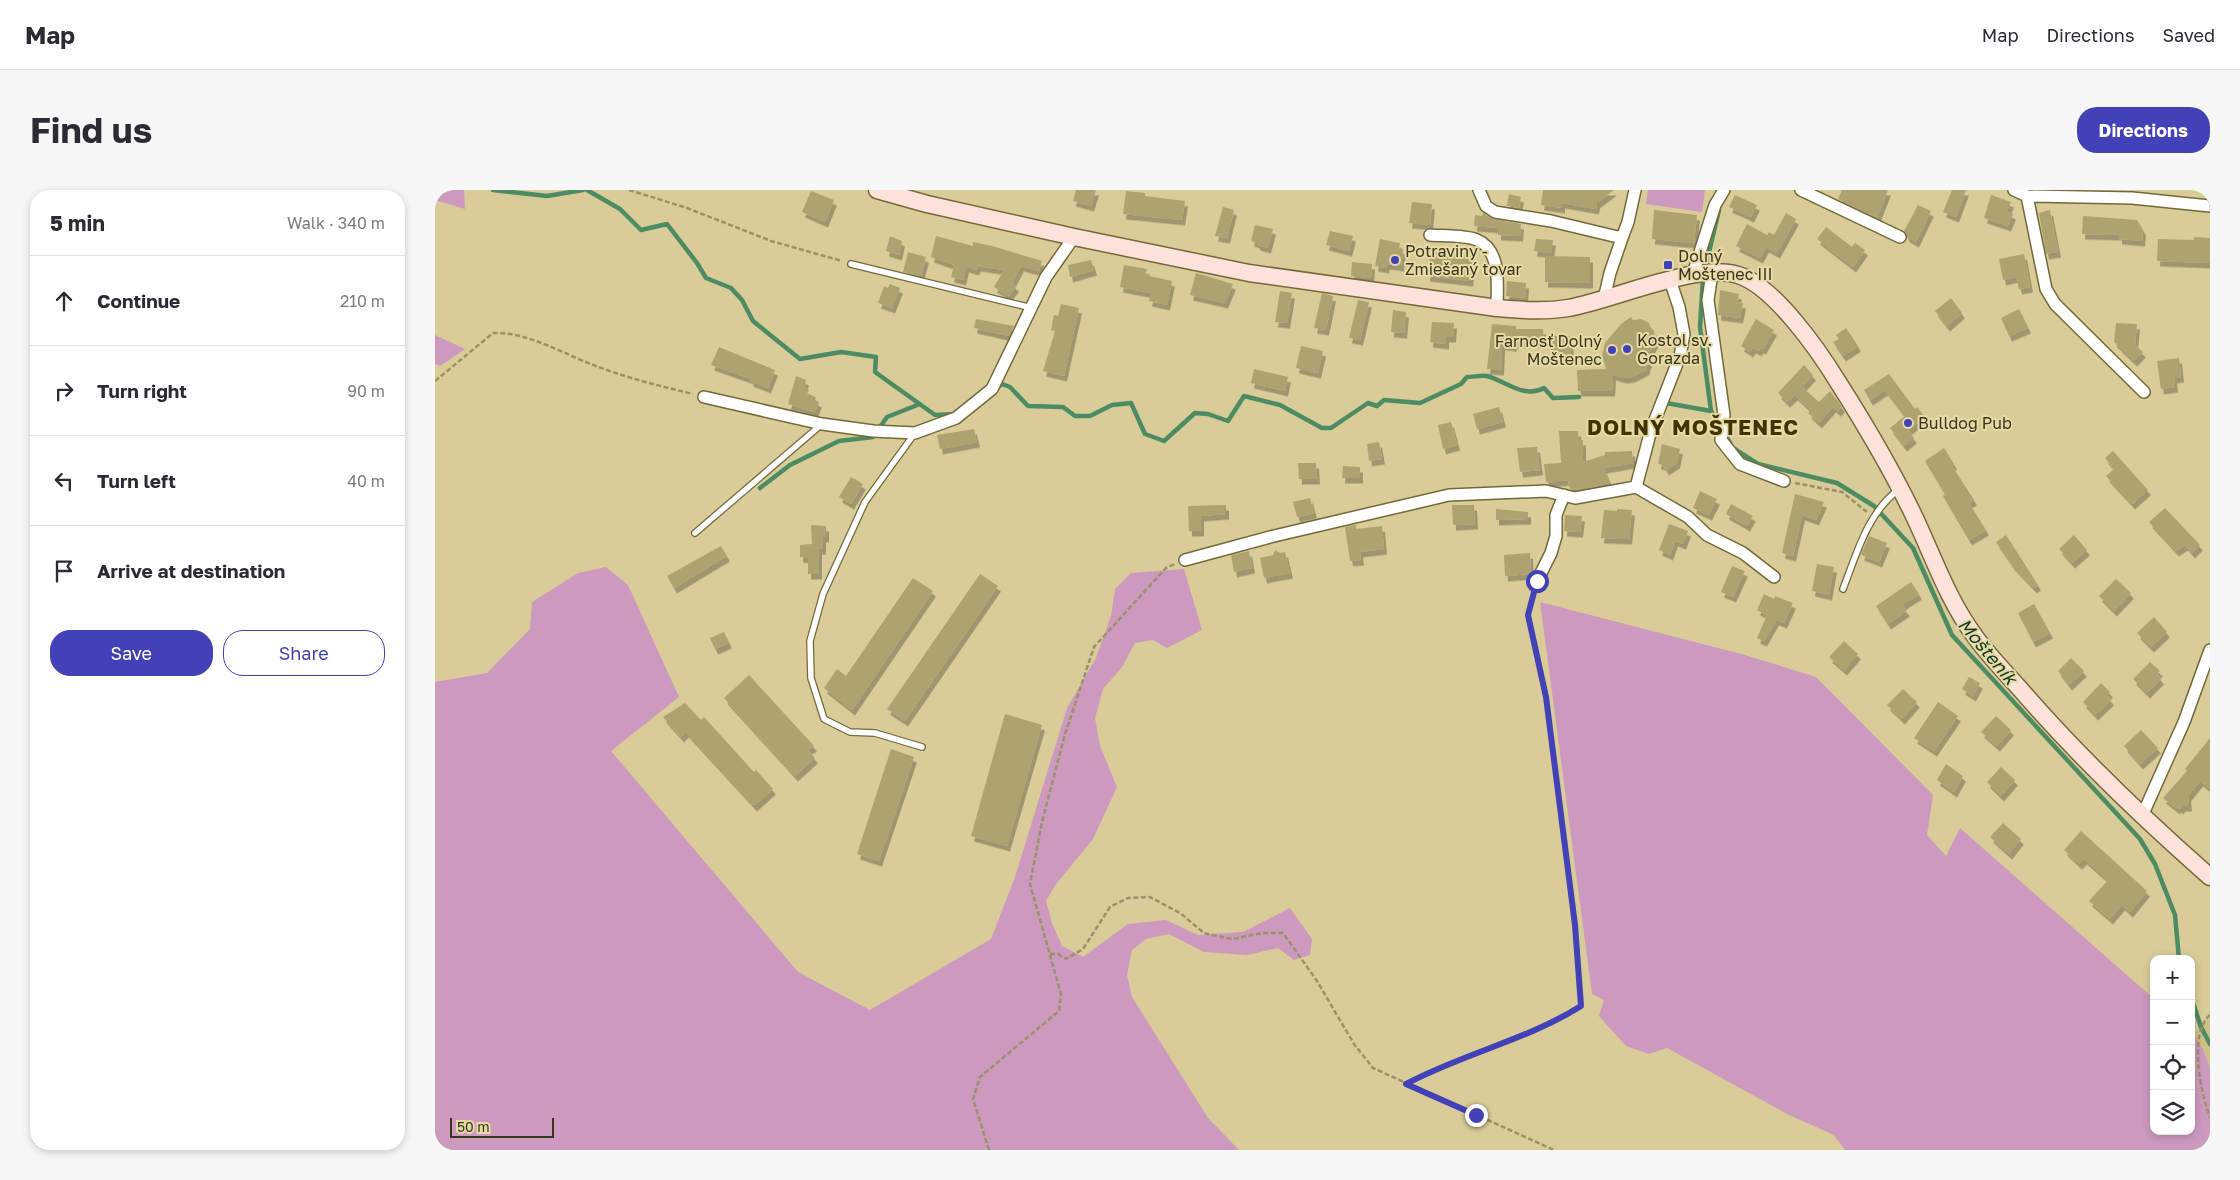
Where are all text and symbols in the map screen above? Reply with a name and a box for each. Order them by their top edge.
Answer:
text: Map [25,20,75,49]
text: Map [1982,24,2018,46]
text: Directions [2046,24,2134,46]
text: Saved [2162,24,2215,46]
button: Directions [2077,107,2210,153]
text: Find us [30,109,152,151]
text: 5 min [50,210,105,236]
text: Walk · 340 m [287,213,385,233]
place label: Potraviny - Zmiešaný tovar [1405,241,1522,279]
place label: Dolný Moštenec III [1678,246,1772,284]
marker: Potraviny - Zmiešaný tovar [1389,254,1401,266]
marker: Dolný Moštenec III [1662,259,1674,271]
icon: ahead [50,287,78,315]
text: Continue [97,289,180,312]
text: 210 m [340,291,385,311]
place label: Kostol sv. Gorazda [1637,330,1712,368]
place label: Farnosť Dolný Moštenec [1495,331,1602,369]
marker: Kostol sv. Gorazda [1621,343,1633,355]
marker: Farnosť Dolný Moštenec [1606,344,1618,356]
icon: right [50,377,78,405]
text: Turn right [97,379,187,402]
text: 90 m [347,381,385,401]
place label: Bulldog Pub [1918,413,2012,433]
district label: DOLNÝ MOŠTENEC [1587,414,1799,440]
marker: Bulldog Pub [1902,417,1914,429]
icon: left [50,467,78,495]
text: Turn left [97,469,176,492]
text: 40 m [347,471,385,491]
icon: arrive [50,557,78,585]
text: Arrive at destination [97,559,285,582]
route start [1526,570,1549,593]
water label: Mošteník [1954,613,2023,690]
button: Save [50,630,213,676]
button: Share [223,630,385,676]
map controls [2150,955,2195,1135]
button: + [2150,955,2195,1000]
button: − [2150,1000,2195,1045]
button: locate [2150,1045,2195,1090]
button: layers [2150,1090,2195,1135]
route end [1465,1104,1488,1127]
scale bar [450,1115,554,1138]
text: 50 m [457,1118,490,1135]

